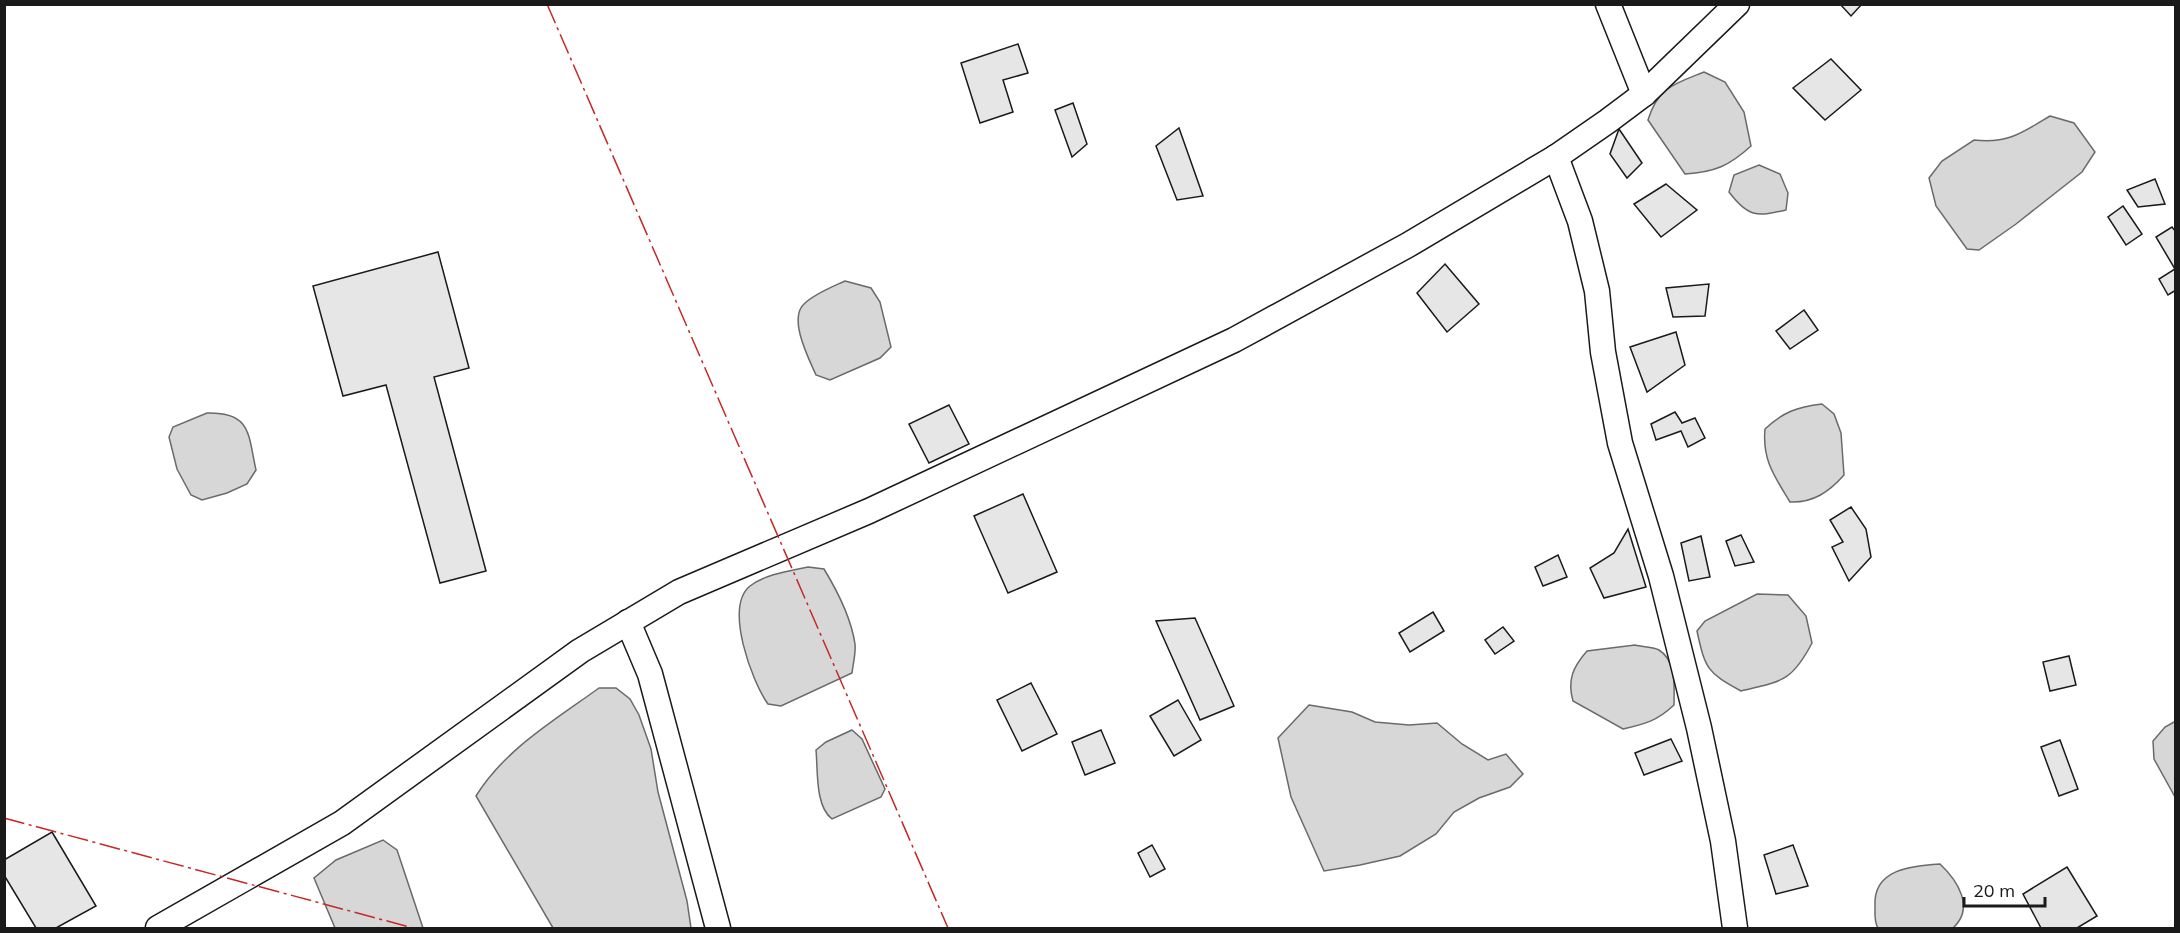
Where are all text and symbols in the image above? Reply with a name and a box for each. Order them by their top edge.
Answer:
scale bar [1964,870,2045,908]
text: 20 m [1973,879,2015,902]

